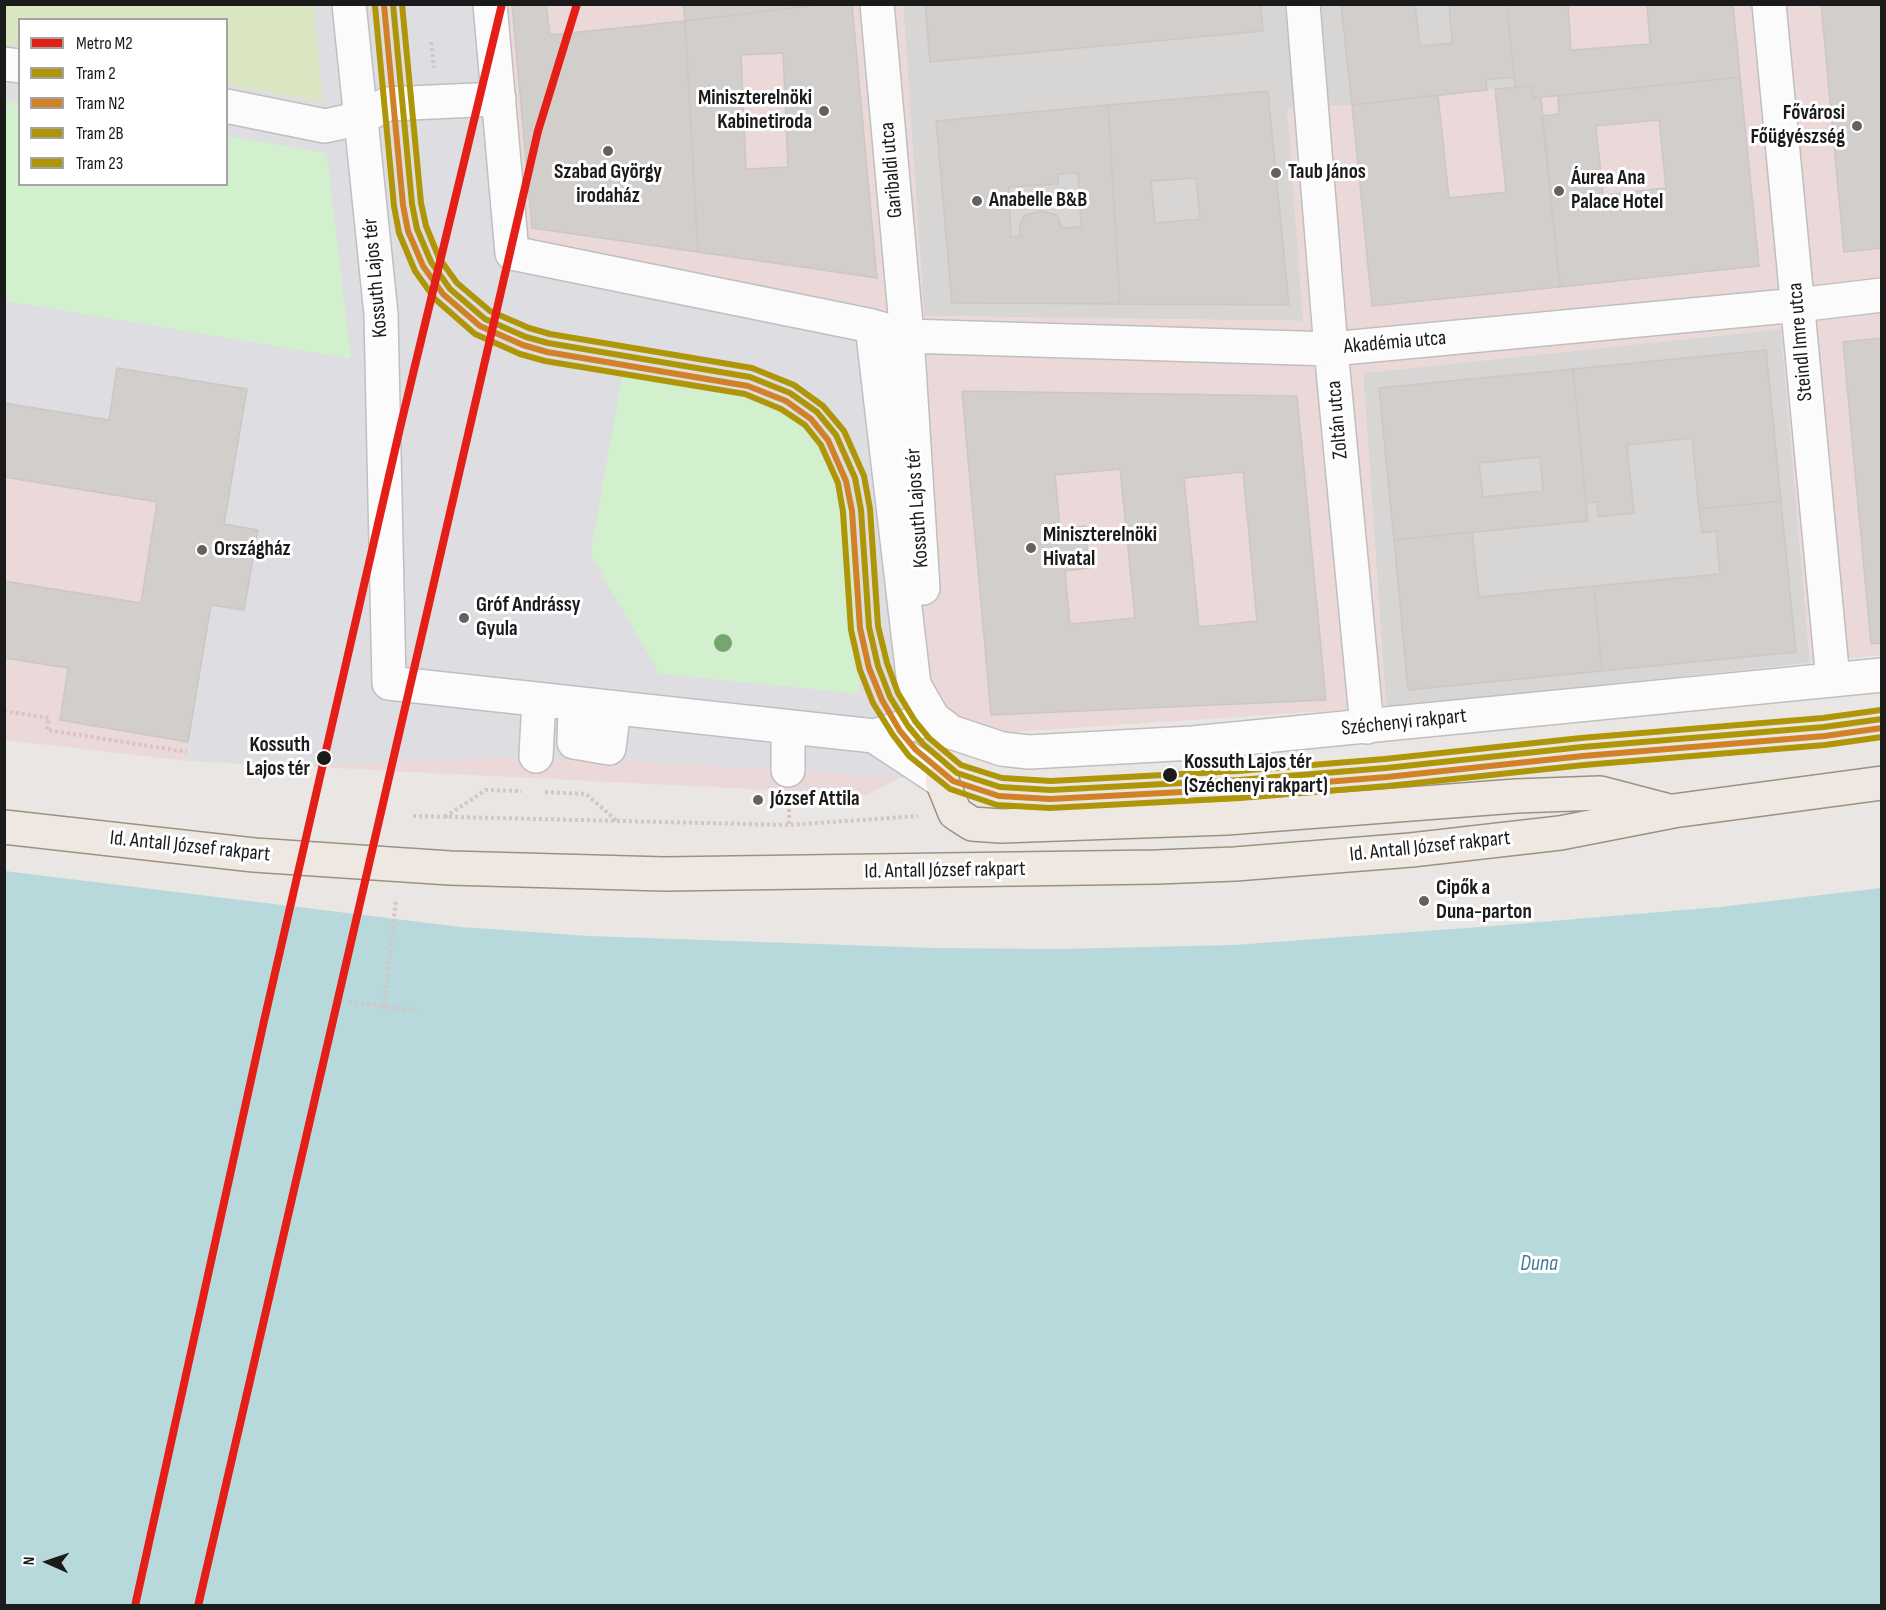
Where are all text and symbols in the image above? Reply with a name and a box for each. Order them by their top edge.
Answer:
legend [18,18,228,186]
text: Metro M2 [76,33,133,54]
text: Tram 2 [76,63,116,84]
place label: Miniszterelnöki Kabinetiroda [698,86,812,136]
text: Tram N2 [76,93,125,114]
place label: Fővárosi Főügyészség [1751,101,1845,151]
marker: Miniszterelnöki Kabinetiroda [817,104,831,118]
marker: Fővárosi Főügyészség [1850,119,1864,133]
street label: Garibaldi utca [875,121,909,219]
text: Tram 2B [76,123,124,144]
marker: Szabad György irodaház [601,144,615,158]
text: Tram 23 [76,153,123,174]
place label: Szabad György irodaház [554,160,662,210]
place label: Taub János [1288,160,1366,186]
marker: Taub János [1269,166,1283,180]
place label: Áurea Ana Palace Hotel [1571,166,1663,216]
marker: Áurea Ana Palace Hotel [1552,184,1566,198]
place label: Anabelle B&B [989,188,1087,214]
marker: Anabelle B&B [970,194,984,208]
street label: Kossuth Lajos tér [358,217,394,339]
street label: Steindl Imre utca [1783,282,1819,402]
street label: Akadémia utca [1343,326,1447,360]
street label: Zoltán utca [1322,380,1354,460]
street label: Kossuth Lajos tér [901,447,935,569]
place label: Miniszterelnöki Hivatal [1043,523,1157,573]
place label: Országház [214,537,291,563]
marker: Miniszterelnöki Hivatal [1024,541,1038,555]
marker: Országház [195,543,209,557]
place label: Gróf Andrássy Gyula [476,593,580,643]
marker: Gróf Andrássy Gyula [457,611,471,625]
street label: Széchenyi rakpart [1340,704,1468,742]
place label: Kossuth Lajos tér [246,733,310,783]
marker: Kossuth Lajos tér [315,749,333,767]
place label: Kossuth Lajos tér (Széchenyi rakpart) [1184,750,1328,800]
marker: Kossuth Lajos tér (Széchenyi rakpart) [1161,766,1179,784]
place label: József Attila [770,787,859,813]
marker: József Attila [751,793,765,807]
street label: Id. Antall József rakpart [108,826,272,868]
street label: Id. Antall József rakpart [1348,826,1512,868]
street label: Id. Antall József rakpart [864,857,1026,885]
place label: Cipők a Duna-parton [1436,876,1532,926]
marker: Cipők a Duna-parton [1417,894,1431,908]
water label: Duna [1520,1251,1558,1277]
north arrow [18,1532,78,1592]
text: N [20,1556,39,1566]

